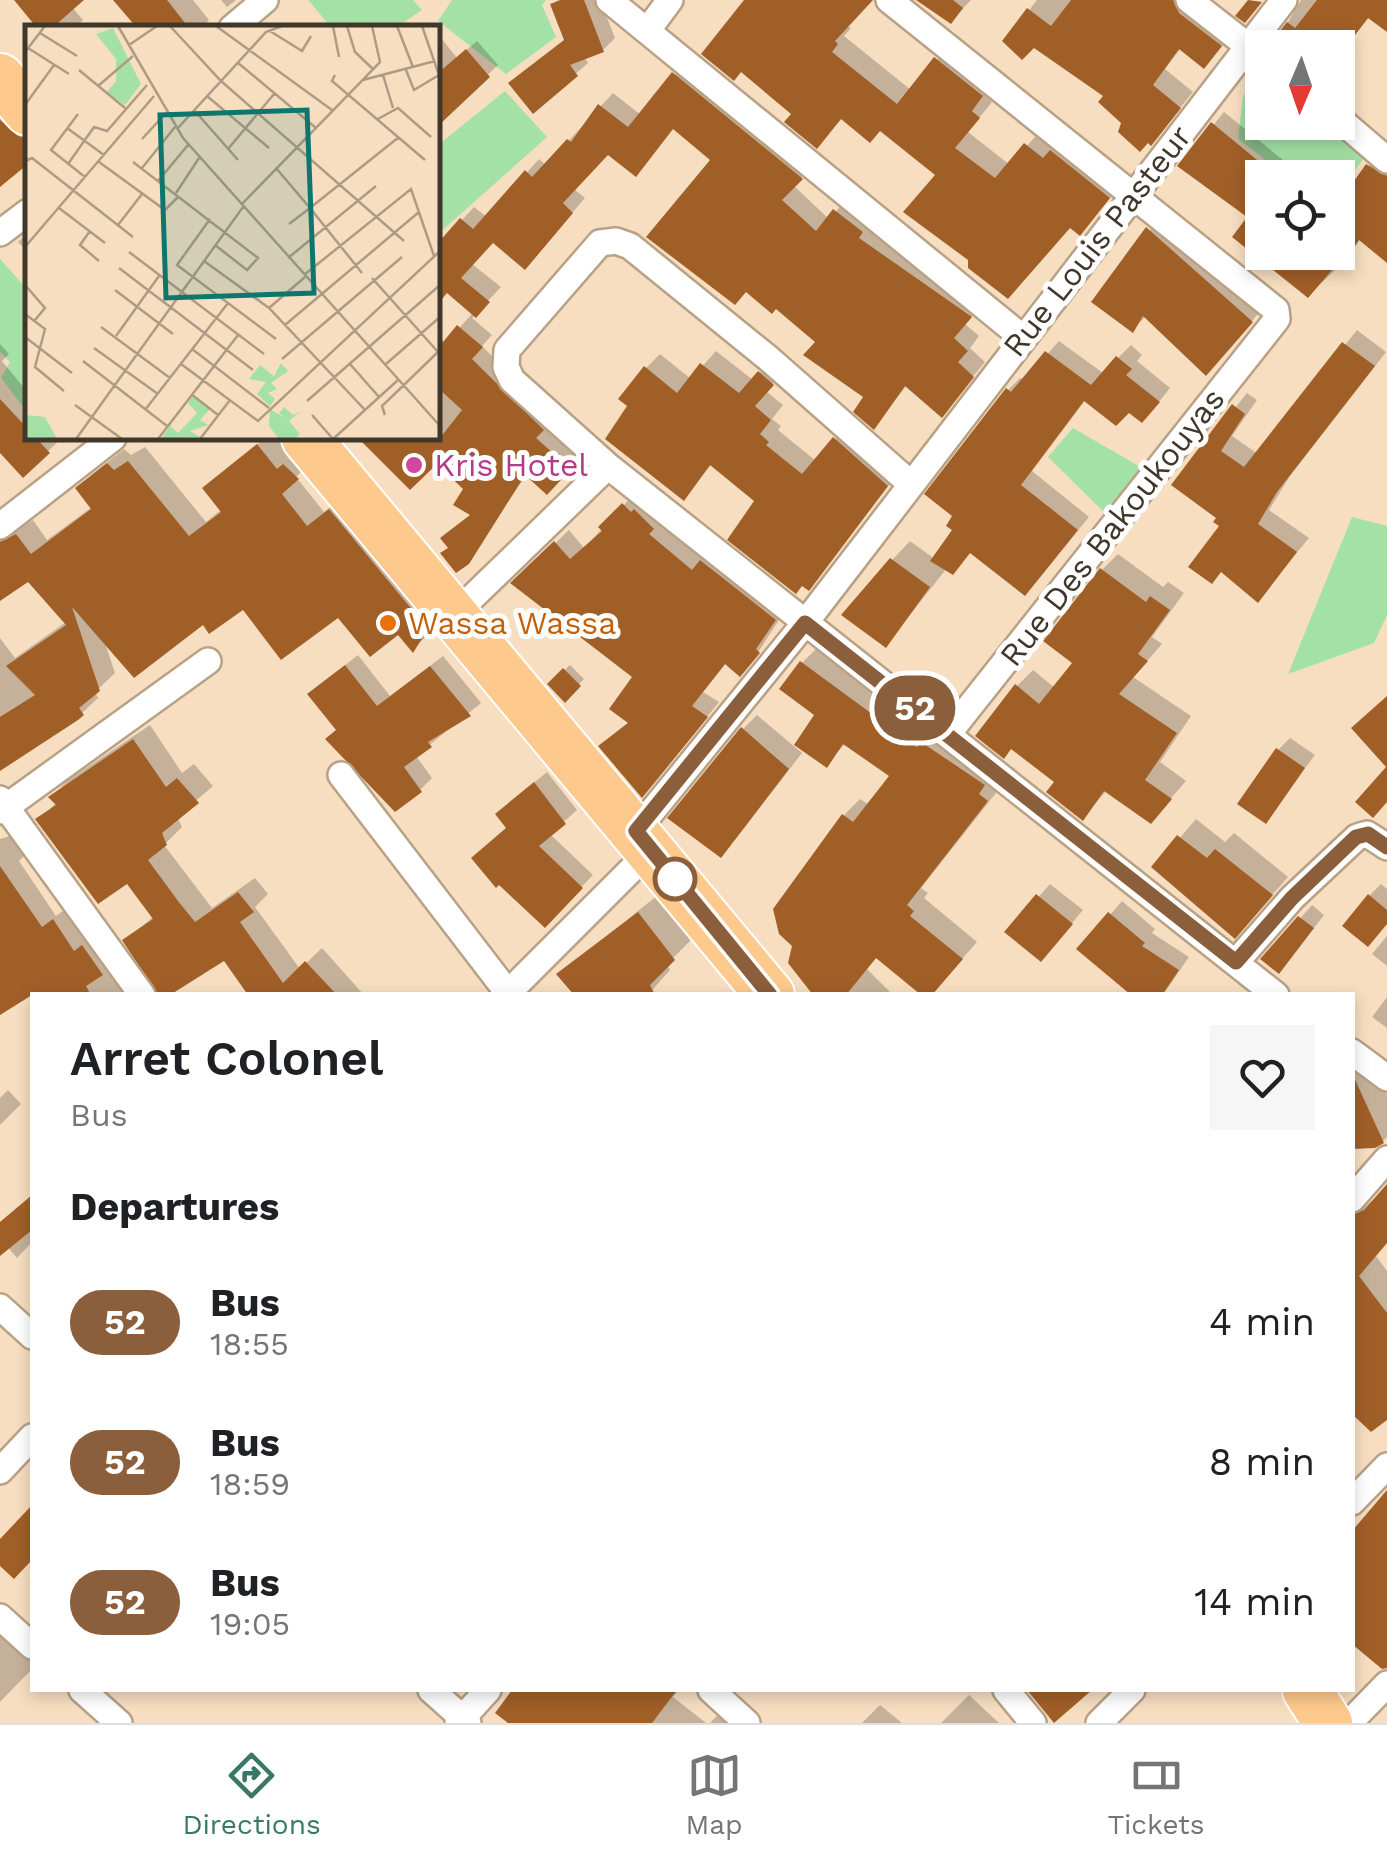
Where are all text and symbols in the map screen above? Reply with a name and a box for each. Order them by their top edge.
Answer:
inset map [25,25,440,440]
north arrow [1245,30,1355,140]
map controls [1245,30,1355,270]
street label: Rue Louis Pasteur [995,118,1199,364]
button: locate [1245,160,1355,270]
street label: Rue Des Bakoukouyas [992,380,1232,674]
place label: Kris Hotel [434,446,588,484]
marker: Kris Hotel [403,454,425,476]
place label: Wassa Wassa [408,604,616,642]
marker: Wassa Wassa [377,612,399,634]
line badge: 52 [870,676,960,740]
text: 52 [894,687,936,729]
unlabelled marker [654,858,696,900]
button: heart [1210,1025,1315,1130]
text: Arret Colonel [70,1030,383,1087]
text: Bus [70,1096,128,1134]
text: Departures [70,1185,279,1229]
text: Bus [210,1281,280,1325]
text: 4 min [1209,1300,1315,1344]
text: 52 [104,1301,146,1343]
text: 18:55 [210,1325,289,1363]
text: Bus [210,1421,280,1465]
text: 8 min [1209,1440,1315,1484]
text: 52 [104,1441,146,1483]
text: 18:59 [210,1465,290,1503]
text: Bus [210,1561,280,1605]
text: 14 min [1194,1580,1315,1624]
text: 52 [104,1581,146,1623]
text: 19:05 [210,1605,290,1643]
tab: Directions [182,1748,321,1841]
tab: Map [686,1748,743,1841]
tab: Tickets [1107,1748,1205,1841]

